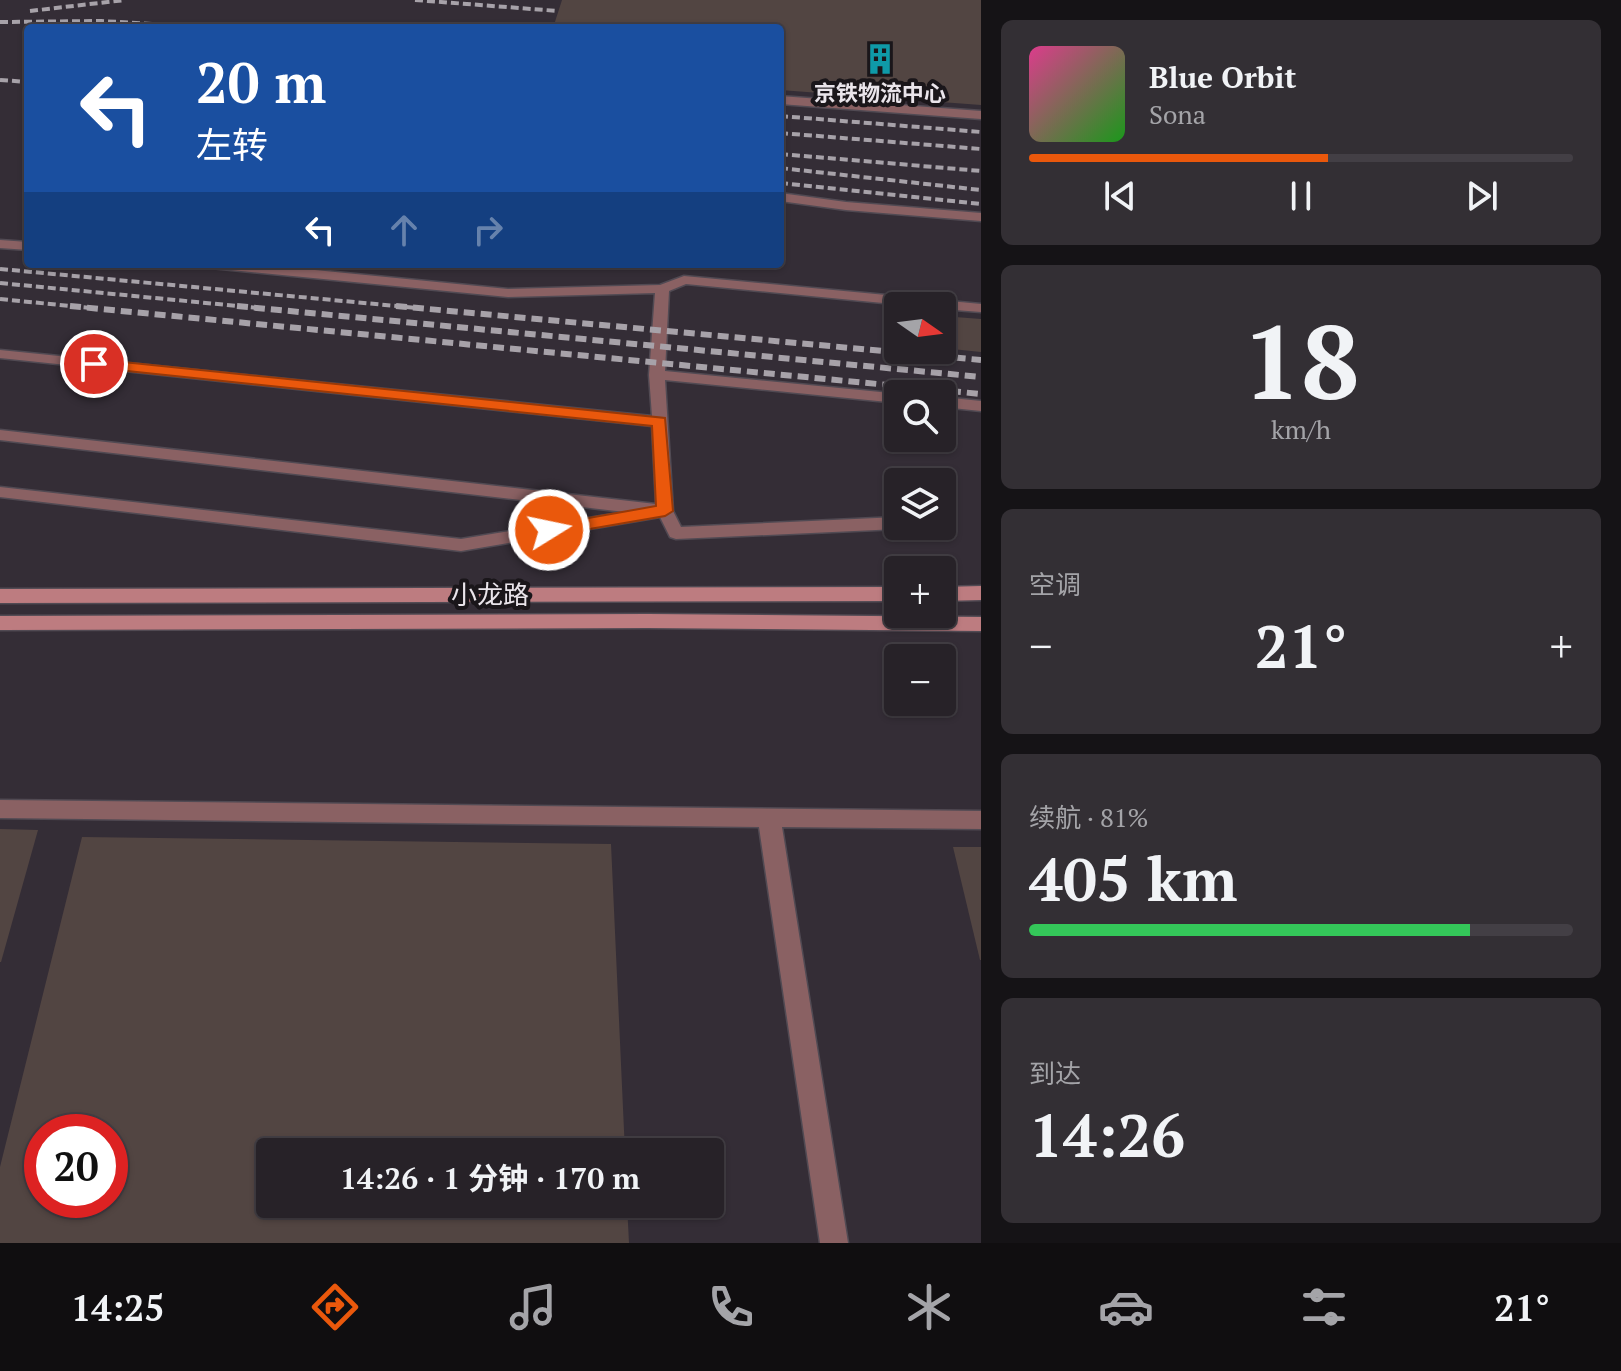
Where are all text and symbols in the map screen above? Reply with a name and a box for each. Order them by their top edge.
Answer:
building icon: 京铁物流中心 [863,42,897,76]
text: 20 m [196,45,326,119]
icon: left [64,56,168,160]
text: Blue Orbit [1149,57,1296,97]
place label: 京铁物流中心 [814,78,946,107]
text: Sona [1149,97,1206,131]
text: 左转 [196,121,268,168]
icon: previous [1098,174,1142,218]
icon: pause [1279,174,1323,218]
icon: next [1460,174,1504,218]
icon: left [298,208,342,252]
icon: ahead [382,208,426,252]
icon: right [466,208,510,252]
text: 18 [1242,291,1360,429]
north arrow [884,292,956,364]
map controls [884,292,956,716]
pin [60,330,128,398]
icon: arrive [72,342,116,386]
button: search [884,380,956,452]
text: km/h [1271,412,1331,446]
button: layers [884,468,956,540]
position arrow [507,488,591,572]
button: + [884,556,956,628]
text: 空调 [1029,567,1081,601]
street label: 小龙路 [451,577,529,611]
text: 21° [1255,606,1347,685]
text: − [1029,616,1052,675]
text: + [1550,616,1573,675]
button: − [884,644,956,716]
text: 续航 · 81% [1029,800,1149,834]
text: 405 km [1029,839,1237,918]
text: 到达 [1029,1056,1081,1090]
text: 14:26 [1029,1095,1185,1174]
speed limit sign: 20 [24,1114,128,1218]
text: 14:26 · 1 分钟 · 170 m [340,1158,640,1198]
icon: directions [307,1279,363,1335]
icon: music [505,1279,561,1335]
icon: phone [703,1279,759,1335]
icon: climate [901,1279,957,1335]
icon: car [1098,1279,1154,1335]
icon: filters [1296,1279,1352,1335]
text: 14:25 [71,1284,165,1331]
text: 21° [1494,1284,1550,1331]

